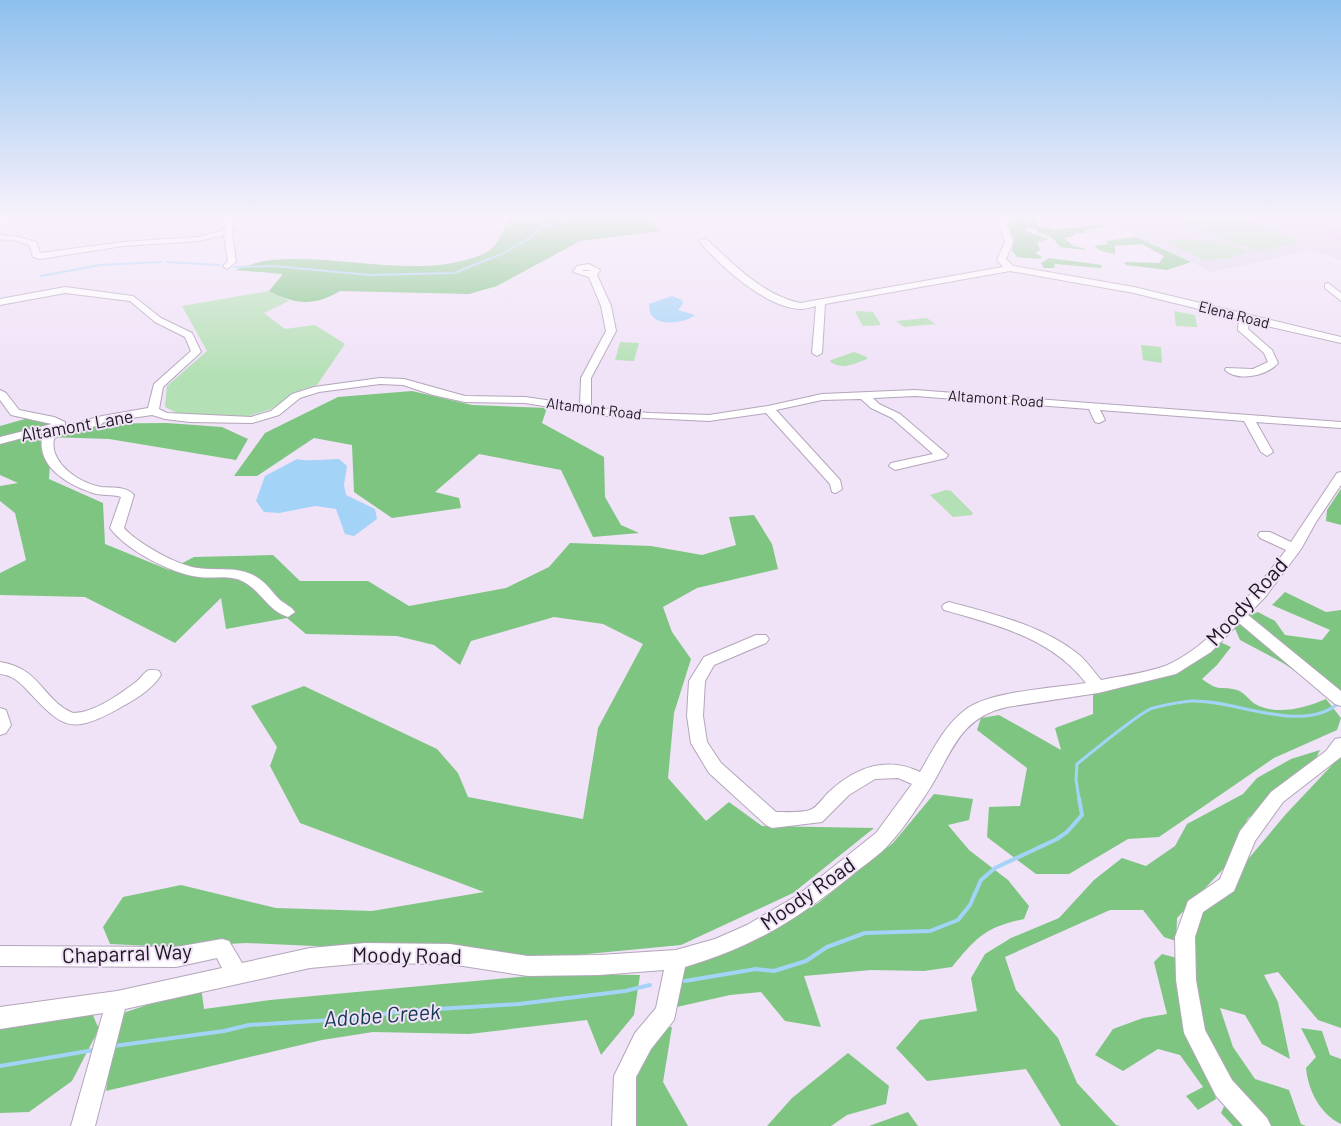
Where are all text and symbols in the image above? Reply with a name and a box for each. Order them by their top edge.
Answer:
street label: Elena Road [1197,297,1272,332]
street label: Altamont Road [948,386,1045,410]
street label: Altamont Road [545,393,643,423]
street label: Altamont Lane [19,404,135,446]
street label: Moody Road [1200,552,1292,650]
street label: Moody Road [755,851,859,934]
street label: Chaparral Way [62,938,193,967]
street label: Moody Road [352,941,462,968]
water label: Adobe Creek [323,997,442,1031]

